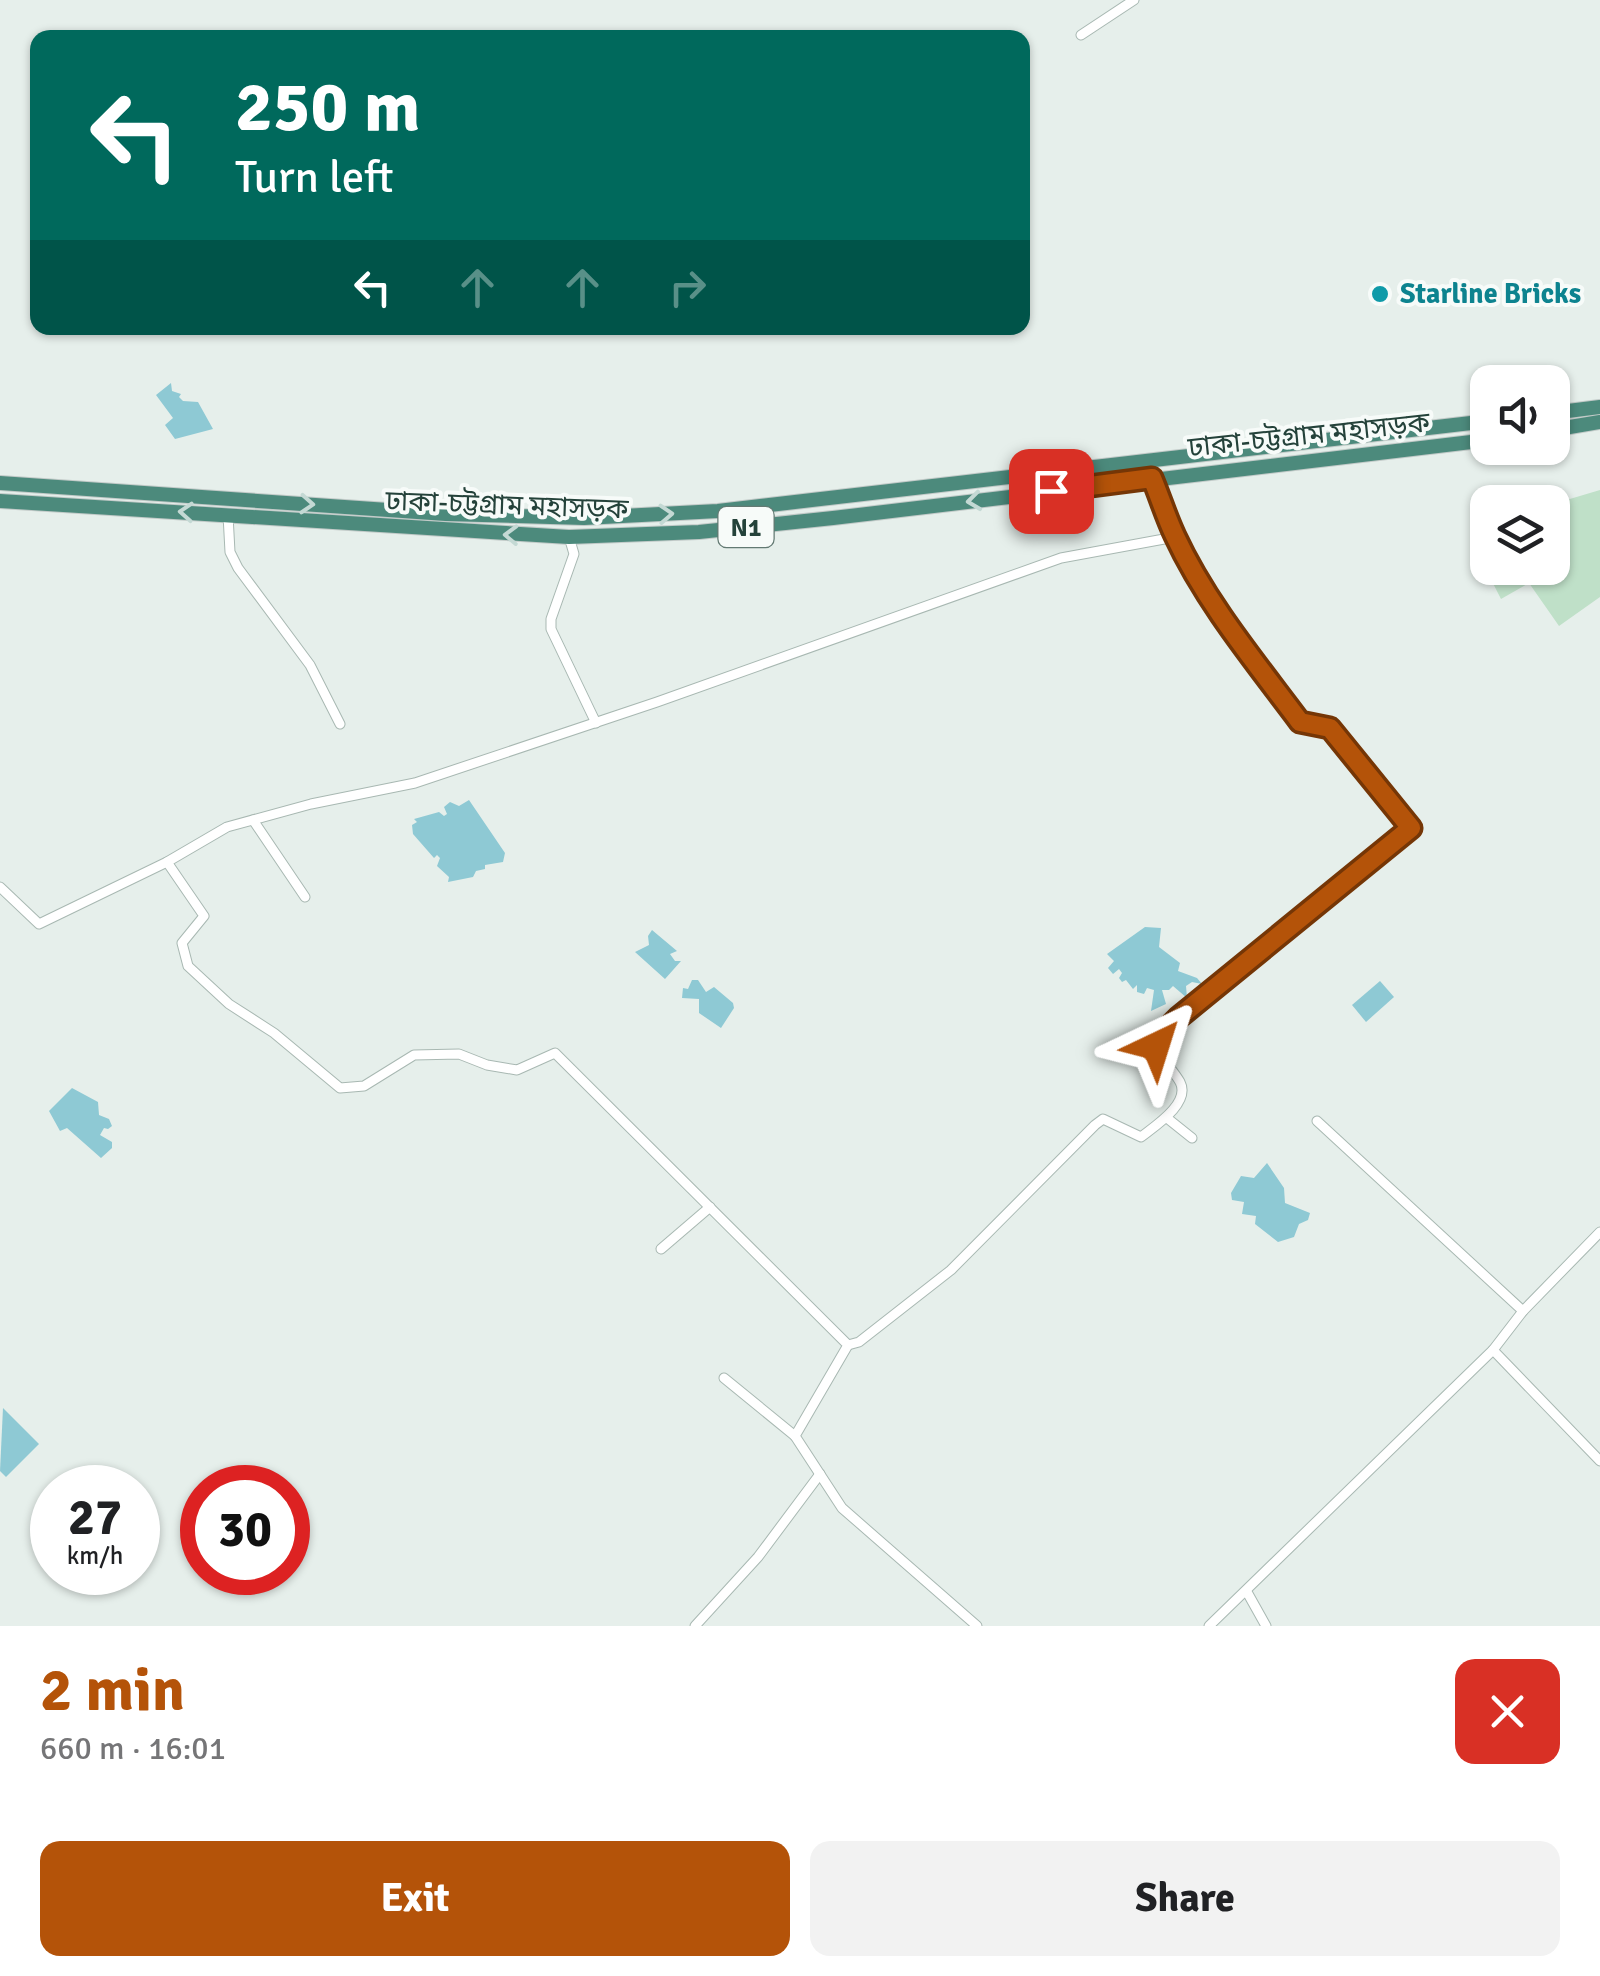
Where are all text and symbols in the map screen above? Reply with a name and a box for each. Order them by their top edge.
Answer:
text: 250 m [235,64,420,150]
icon: left [70,70,200,200]
text: Turn left [235,150,394,205]
icon: left [345,260,400,315]
icon: ahead [450,260,505,315]
icon: ahead [555,260,610,315]
icon: right [660,260,715,315]
place label: Starline Bricks [1400,277,1581,311]
marker: Starline Bricks [1369,283,1391,305]
map controls [1470,365,1570,585]
button: sound [1470,365,1570,465]
street label: ঢাকা-চট্টগ্রাম মহাসড়ক [1185,405,1432,465]
pin [1009,449,1094,534]
icon: arrive [1024,464,1079,519]
street label: ঢাকা-চট্টগ্রাম মহাসড়ক [384,484,629,526]
button: layers [1470,485,1570,585]
one-way arrow [965,490,981,511]
one-way arrow [299,493,315,514]
one-way arrow [178,502,194,523]
one-way arrow [659,504,675,525]
road number: N1 [718,507,774,547]
one-way arrow [502,525,518,546]
position arrow [1104,994,1208,1098]
speed limit sign: 30 [180,1465,310,1595]
text: 27 [68,1487,122,1549]
text: km/h [67,1540,123,1571]
text: 2 min [40,1654,185,1728]
button: close [1455,1659,1560,1764]
text: 660 m · 16:01 [40,1729,226,1768]
button: Exit [40,1841,790,1956]
button: Share [810,1841,1560,1956]

